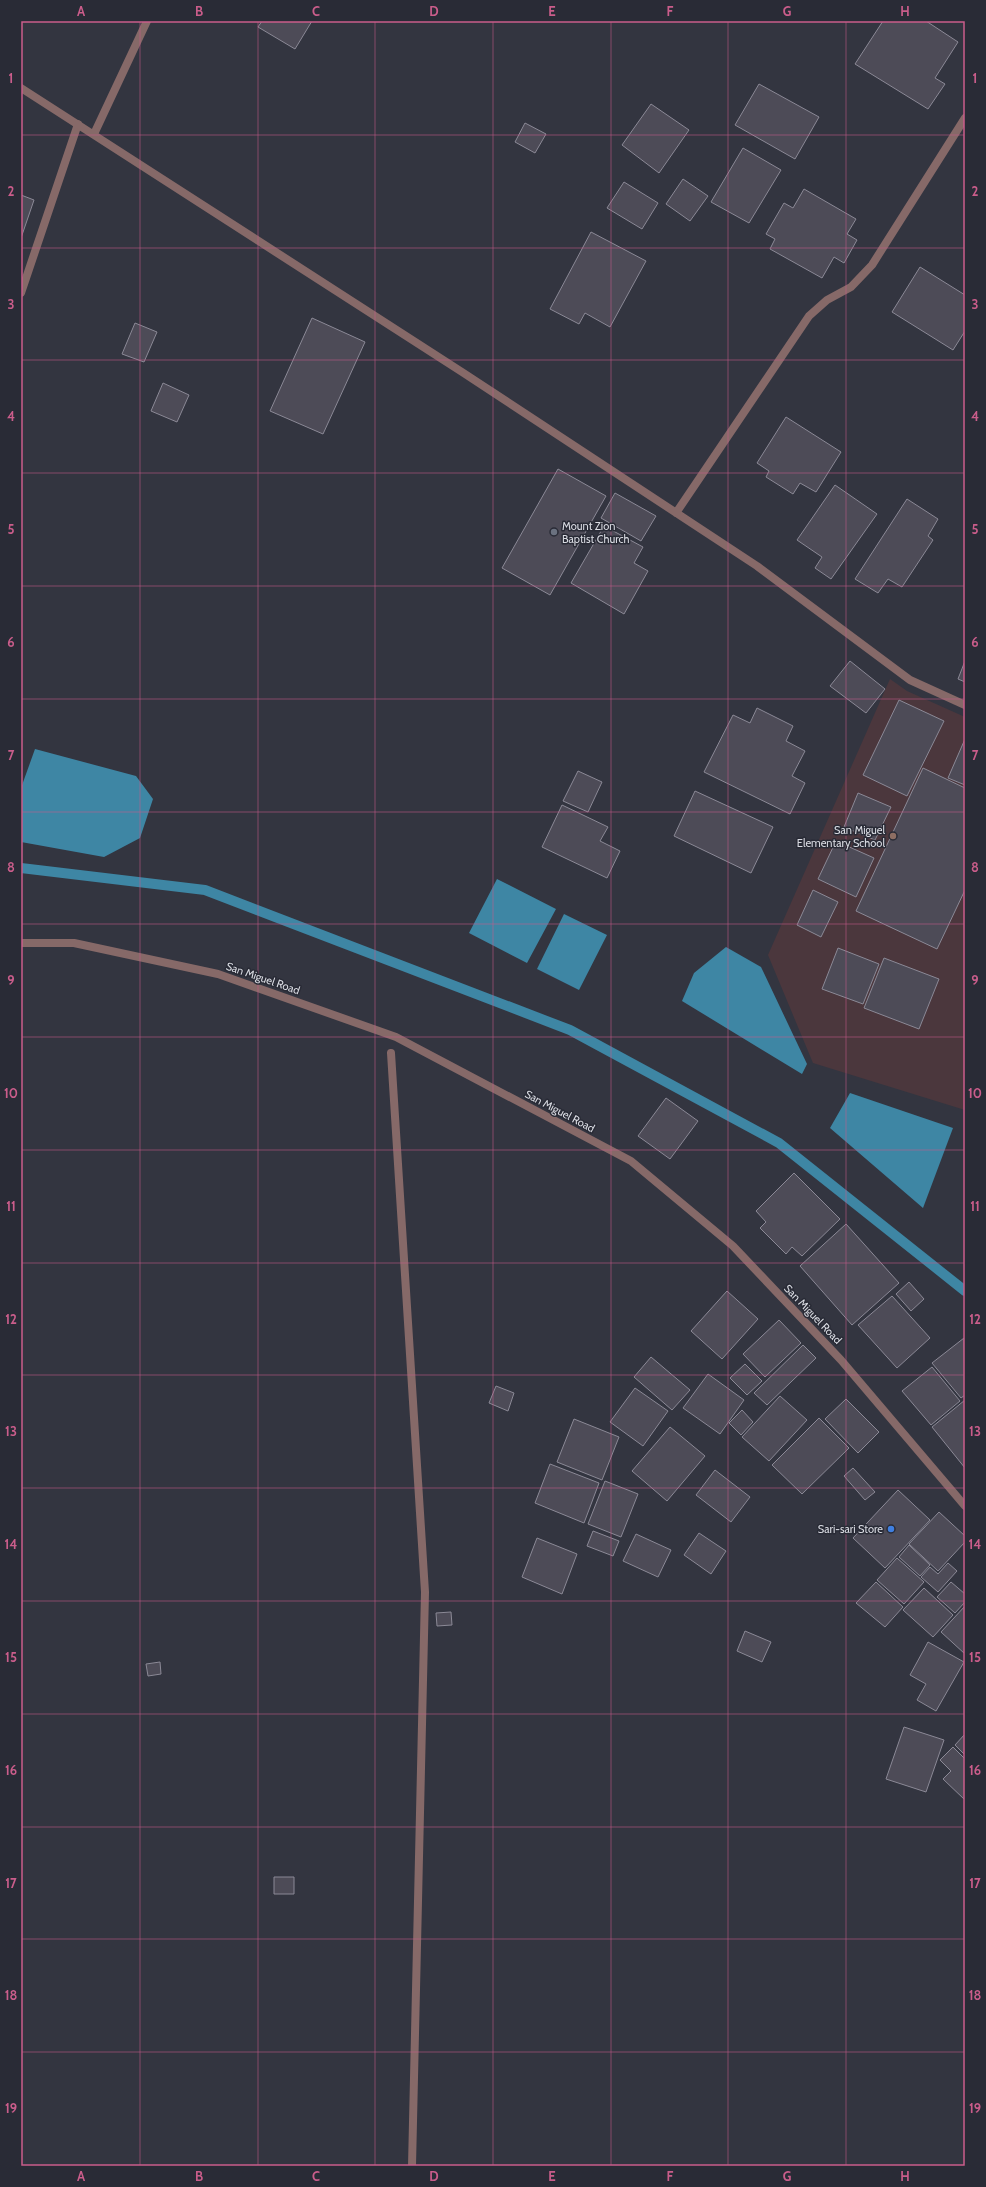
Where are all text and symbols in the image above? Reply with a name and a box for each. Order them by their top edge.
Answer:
text: A [77,3,86,19]
text: B [195,3,203,19]
text: C [312,3,320,19]
text: D [429,3,439,19]
text: E [548,3,556,19]
text: F [667,3,674,19]
text: G [783,3,792,19]
text: H [900,3,910,19]
text: 1 [9,70,13,86]
text: 1 [973,70,977,86]
text: 2 [8,183,15,199]
text: 2 [972,183,979,199]
text: 3 [7,296,15,312]
text: 3 [971,296,979,312]
text: 4 [7,408,15,424]
text: 4 [971,408,979,424]
place label: Mount Zion Baptist Church [562,519,630,546]
text: 5 [8,521,15,537]
text: 5 [972,521,979,537]
marker: Mount Zion Baptist Church [549,527,559,537]
text: 6 [7,634,15,650]
text: 6 [971,634,979,650]
text: 7 [8,747,15,763]
text: 7 [972,747,979,763]
place label: San Miguel Elementary School [797,823,885,850]
marker: San Miguel Elementary School [888,831,898,841]
text: 8 [7,859,15,875]
text: 8 [971,859,979,875]
street label: San Miguel Road [224,959,302,997]
text: 9 [7,972,15,988]
text: 9 [971,972,979,988]
text: 10 [4,1085,18,1101]
text: 10 [968,1085,982,1101]
street label: San Miguel Road [523,1087,597,1135]
text: 11 [6,1198,16,1214]
text: 11 [970,1198,980,1214]
street label: San Miguel Road [781,1281,845,1347]
text: 12 [5,1311,17,1327]
text: 12 [969,1311,981,1327]
text: 13 [5,1423,17,1439]
text: 13 [969,1423,981,1439]
place label: Sari-sari Store [818,1522,883,1536]
marker: Sari-sari Store [886,1524,896,1534]
text: 14 [5,1536,17,1552]
text: 14 [969,1536,981,1552]
text: 15 [5,1649,17,1665]
text: 15 [969,1649,981,1665]
text: 16 [5,1762,17,1778]
text: 16 [969,1762,981,1778]
text: 17 [5,1875,17,1891]
text: 17 [969,1875,981,1891]
text: 18 [5,1987,17,2003]
text: 18 [969,1987,981,2003]
text: 19 [5,2100,17,2116]
text: 19 [969,2100,981,2116]
text: A [77,2168,86,2184]
text: B [195,2168,203,2184]
text: C [312,2168,320,2184]
text: D [429,2168,439,2184]
text: E [548,2168,556,2184]
text: F [667,2168,674,2184]
text: G [783,2168,792,2184]
text: H [900,2168,910,2184]

